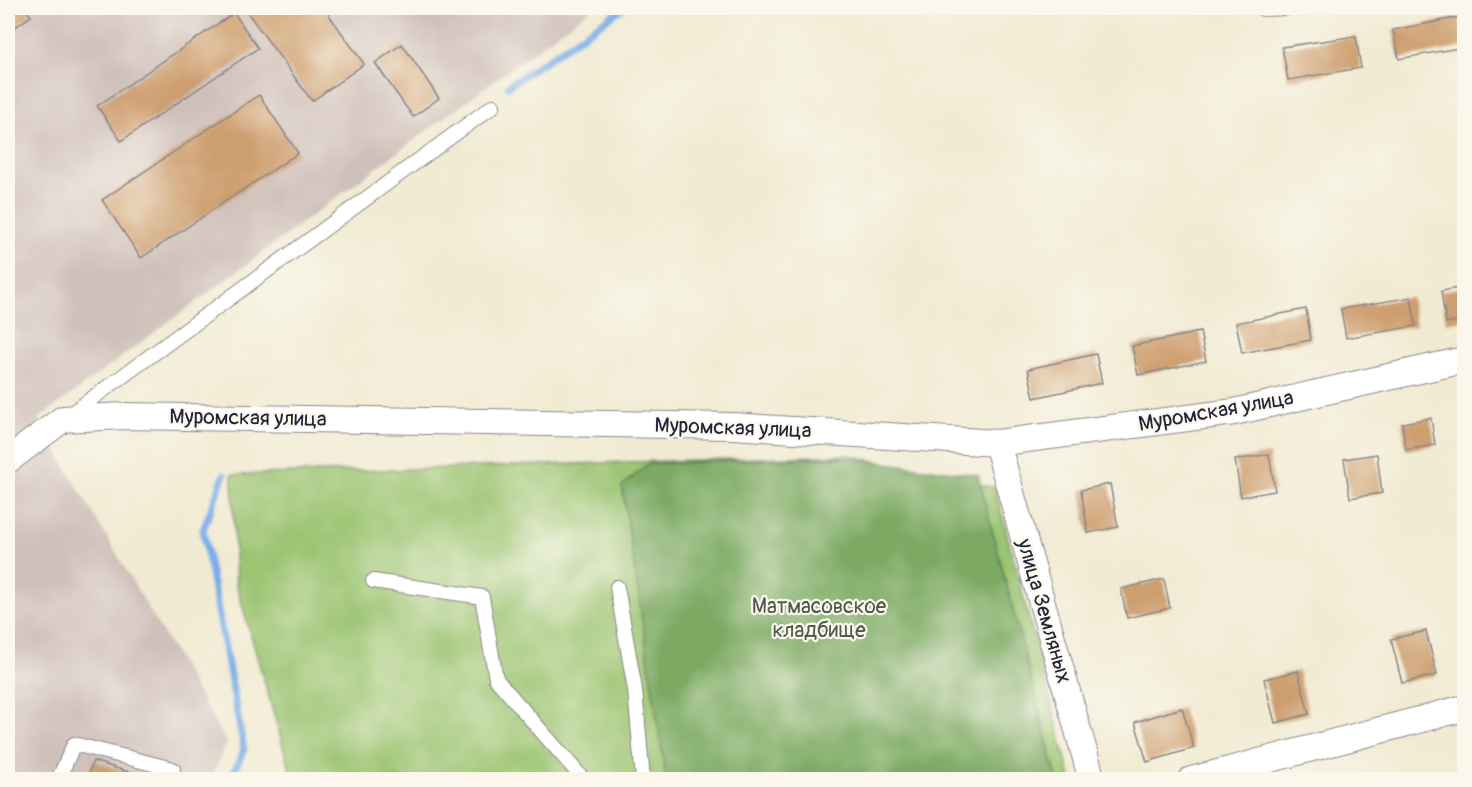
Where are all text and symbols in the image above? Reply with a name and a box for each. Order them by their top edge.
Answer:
street label: Муромская улица [1136,384,1296,438]
street label: Муромская улица [169,403,327,433]
street label: Муромская улица [654,412,812,444]
street label: улица Земляных [1010,535,1078,686]
park label: Матмасовское кладбище [752,593,887,644]

